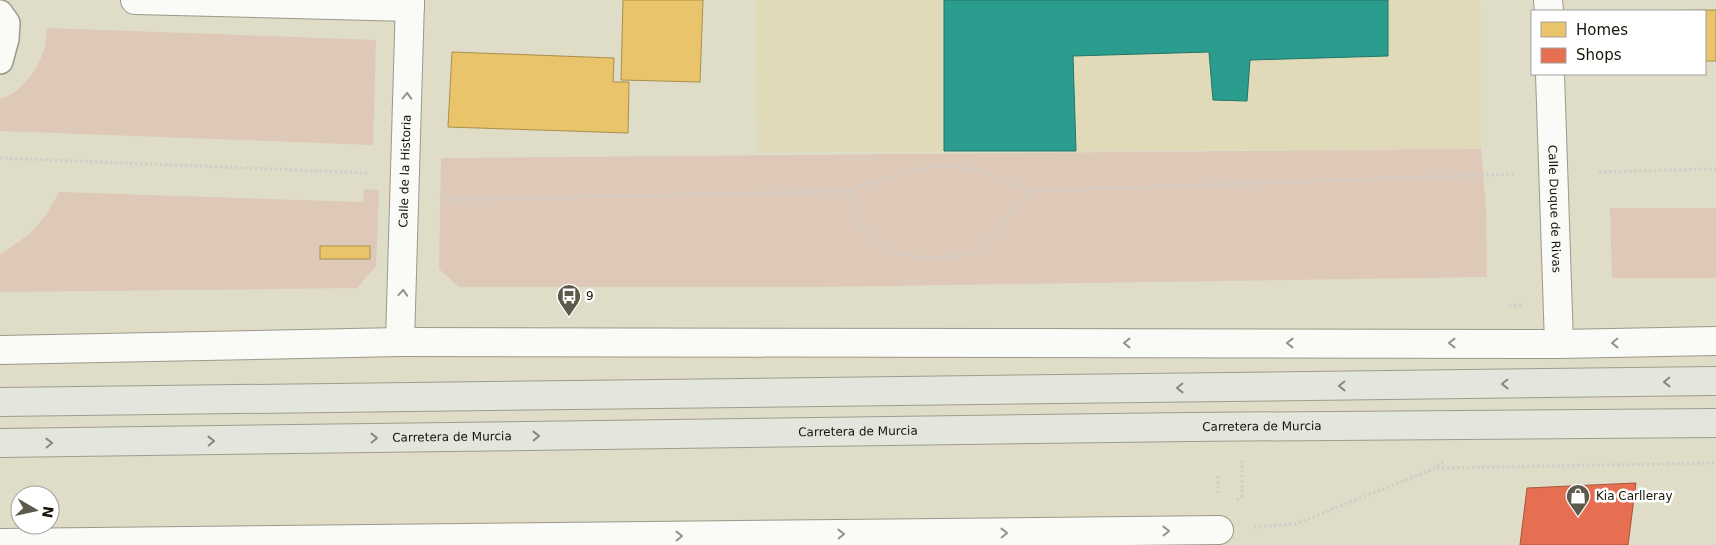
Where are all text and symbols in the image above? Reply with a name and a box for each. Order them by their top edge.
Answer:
legend [1531,10,1706,75]
text: Homes [1576,21,1628,39]
text: Shops [1576,46,1622,64]
one-way arrow [402,91,413,99]
street label: Calle de la Historia [396,114,414,228]
street label: Calle Duque de Rivas [1545,145,1564,273]
bus stop icon: 9 [556,283,582,317]
one-way arrow [397,289,408,297]
place label: 9 [586,289,594,303]
one-way arrow [1123,338,1131,348]
one-way arrow [1286,338,1294,348]
one-way arrow [1448,338,1456,348]
one-way arrow [1611,338,1618,348]
one-way arrow [1663,377,1671,387]
one-way arrow [1501,379,1508,389]
one-way arrow [1338,381,1346,391]
one-way arrow [1176,383,1184,393]
street label: Carretera de Murcia [1202,419,1322,434]
street label: Carretera de Murcia [798,424,918,439]
street label: Carretera de Murcia [392,429,512,445]
one-way arrow [532,431,540,441]
one-way arrow [370,433,378,444]
one-way arrow [207,435,215,446]
one-way arrow [45,438,53,448]
shop icon: Kia Carlleray [1565,483,1591,517]
north arrow [10,485,60,535]
place label: Kia Carlleray [1596,489,1672,503]
text: N [39,505,57,519]
one-way arrow [1162,526,1170,536]
one-way arrow [1000,528,1008,538]
one-way arrow [837,529,845,540]
one-way arrow [675,531,683,541]

